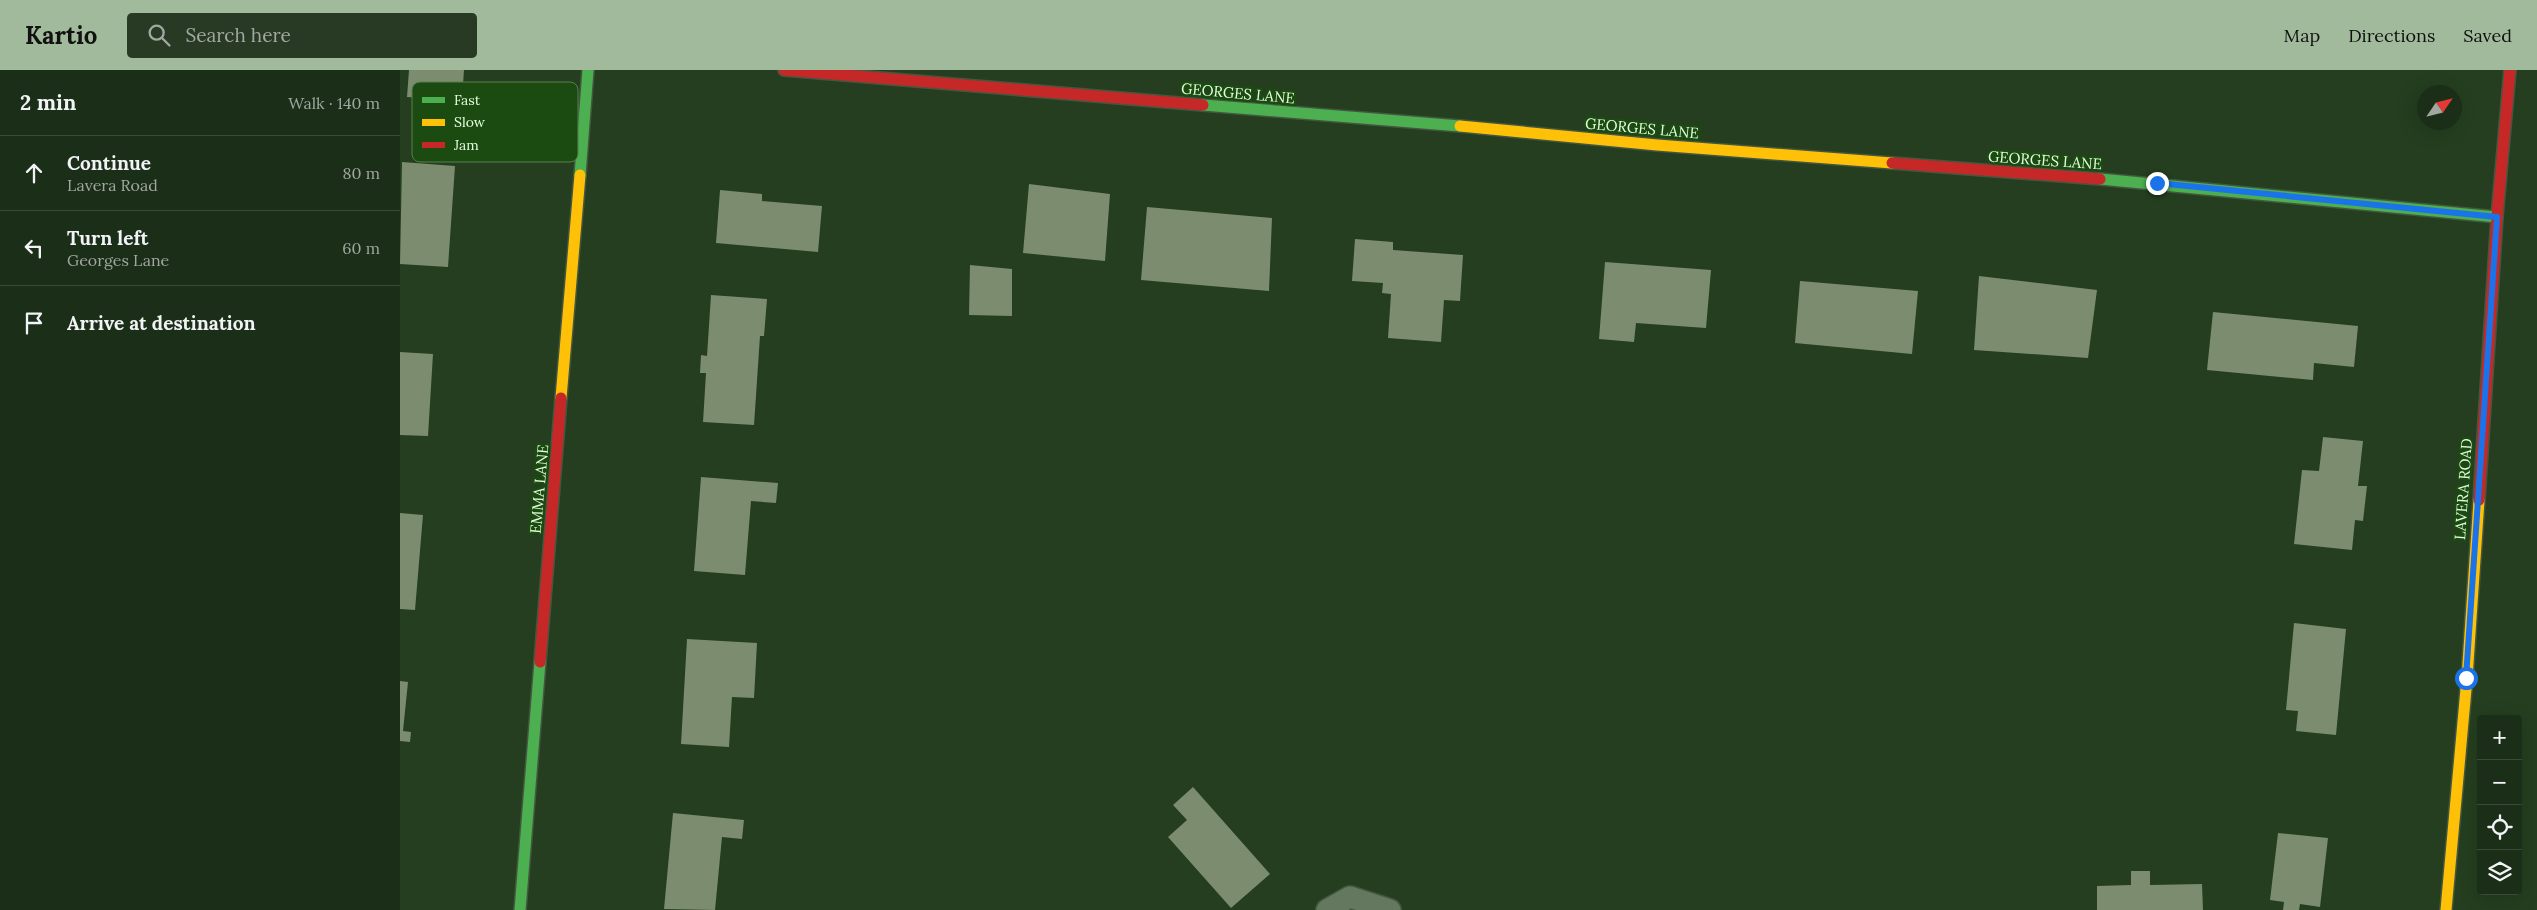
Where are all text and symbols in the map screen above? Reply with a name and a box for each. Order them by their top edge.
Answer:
search box [127,13,477,58]
text: Kartio [25,20,97,51]
icon: search [145,21,173,49]
text: Search here [185,23,291,47]
text: Map [2284,24,2320,47]
text: Directions [2348,24,2435,47]
text: Saved [2463,24,2512,47]
street label: GEORGES LANE [1180,79,1296,107]
legend [412,82,578,162]
north arrow [2417,85,2462,130]
text: 2 min [20,89,76,116]
text: Fast [454,91,481,109]
text: Walk · 140 m [288,93,380,113]
text: Slow [454,113,486,131]
street label: GEORGES LANE [1584,114,1700,142]
text: Jam [453,136,479,154]
street label: GEORGES LANE [1987,147,2103,173]
text: Continue [67,151,151,175]
icon: ahead [20,159,48,187]
text: 80 m [343,163,380,183]
route end [2146,172,2169,195]
text: Lavera Road [67,175,158,195]
text: Turn left [67,226,148,250]
icon: left [20,234,48,262]
text: 60 m [342,238,380,258]
text: Georges Lane [67,250,169,270]
icon: arrive [20,309,48,337]
text: Arrive at destination [67,311,256,335]
street label: LAVERA ROAD [2450,437,2476,541]
street label: EMMA LANE [526,444,552,534]
route start [2455,667,2478,690]
map controls [2477,715,2522,895]
button: + [2477,715,2522,760]
button: − [2477,760,2522,805]
button: locate [2477,805,2522,850]
button: layers [2477,850,2522,895]

